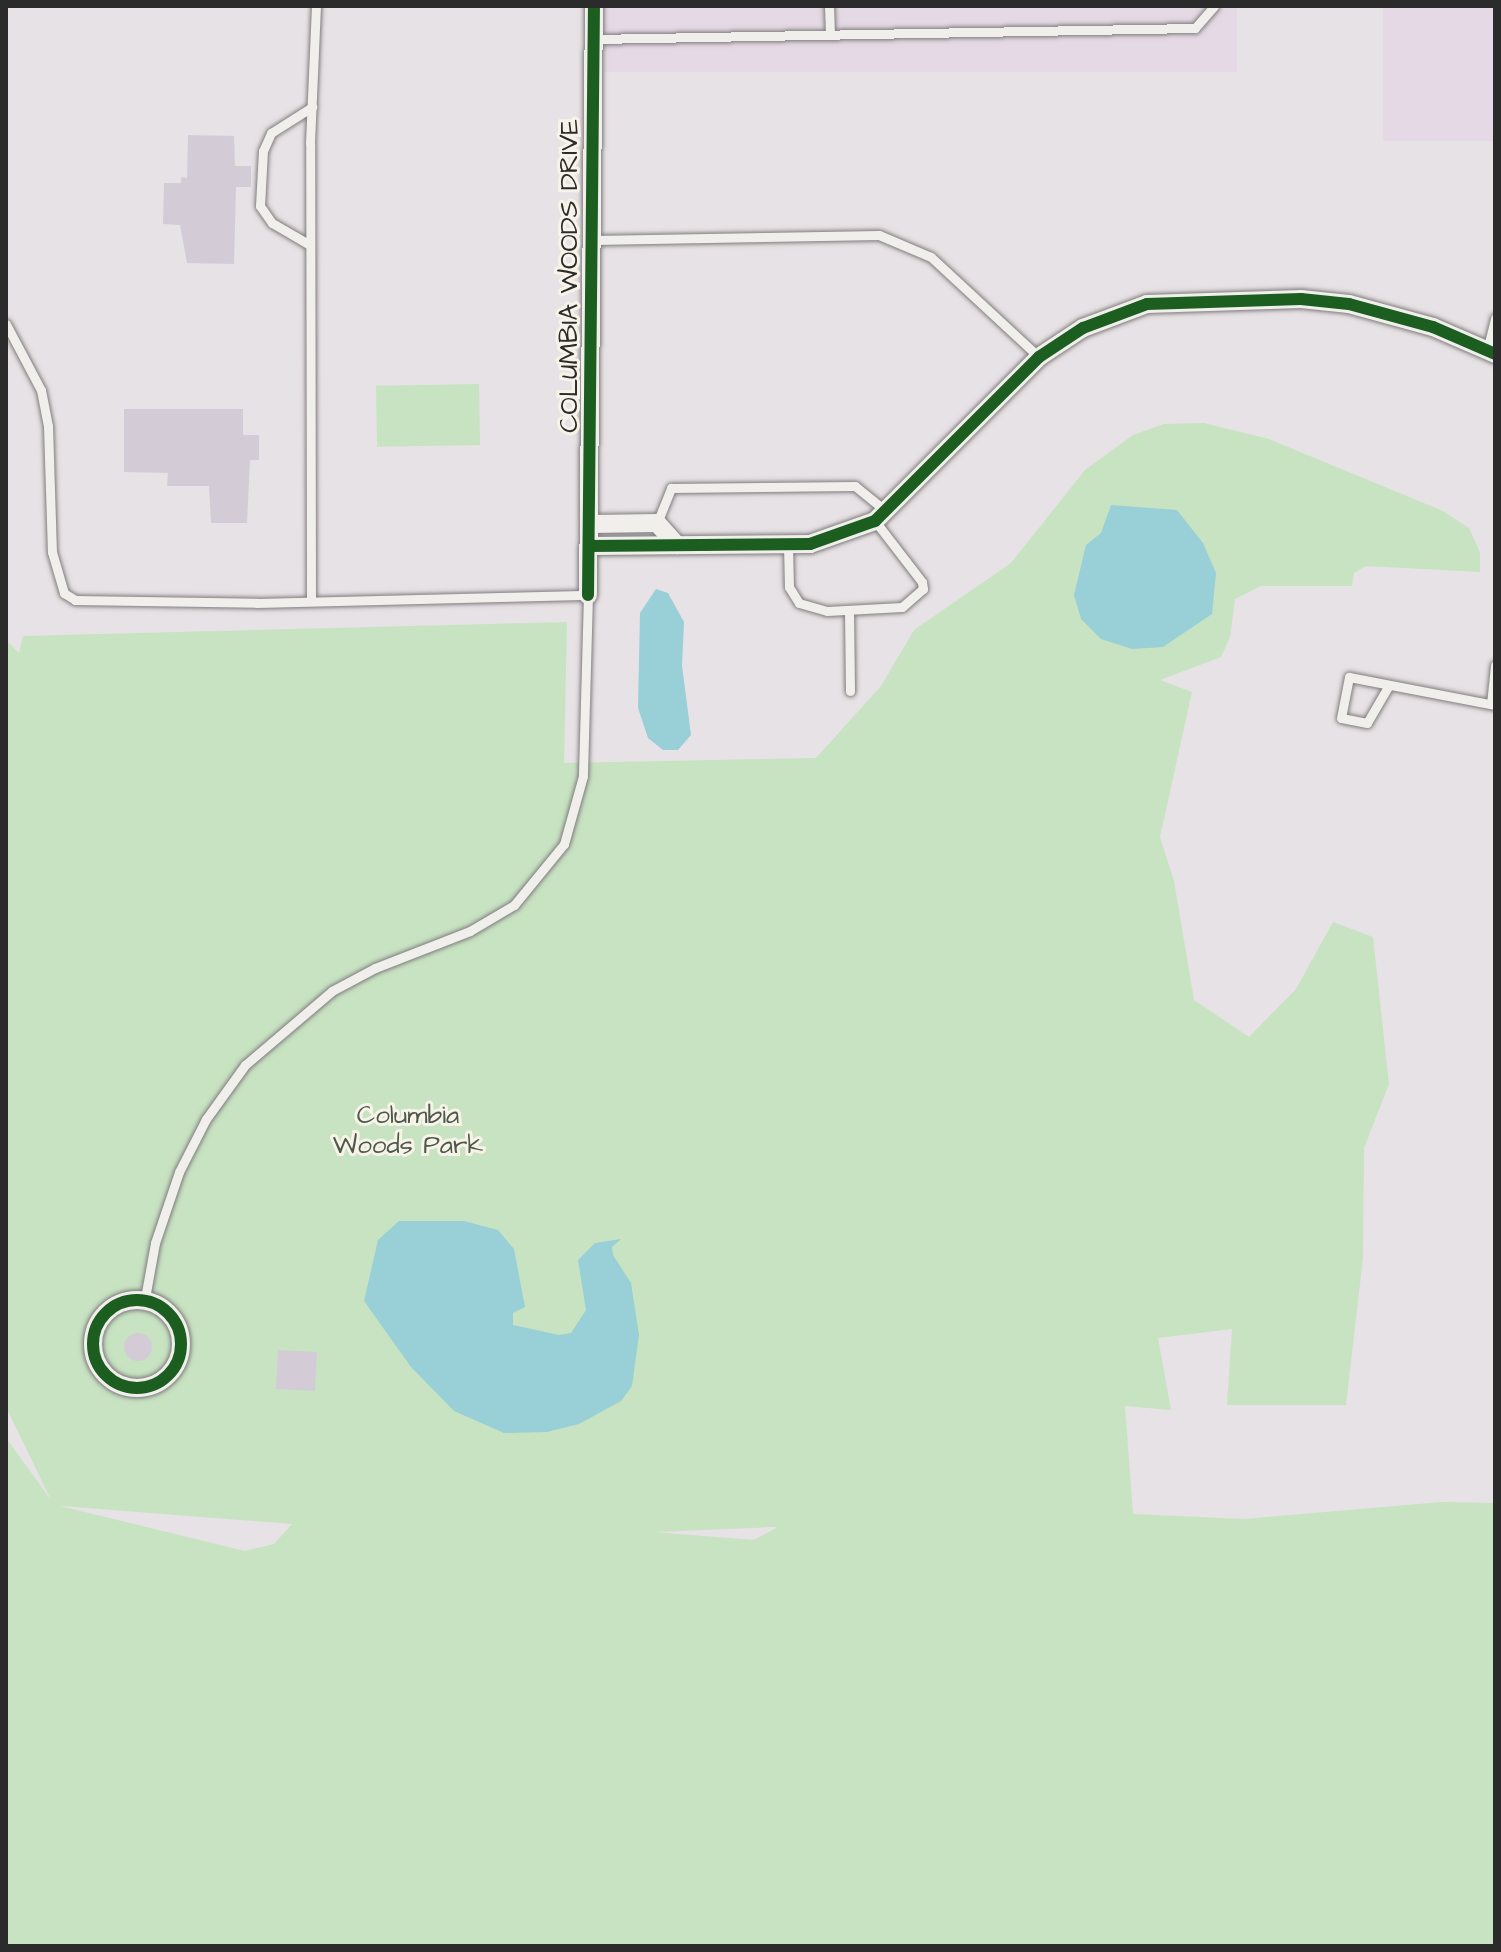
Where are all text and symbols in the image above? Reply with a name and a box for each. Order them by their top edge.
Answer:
street label: COLUMBIA WOODS DRIVE [554,119,586,433]
park label: Columbia Woods Park [333,1100,483,1162]

